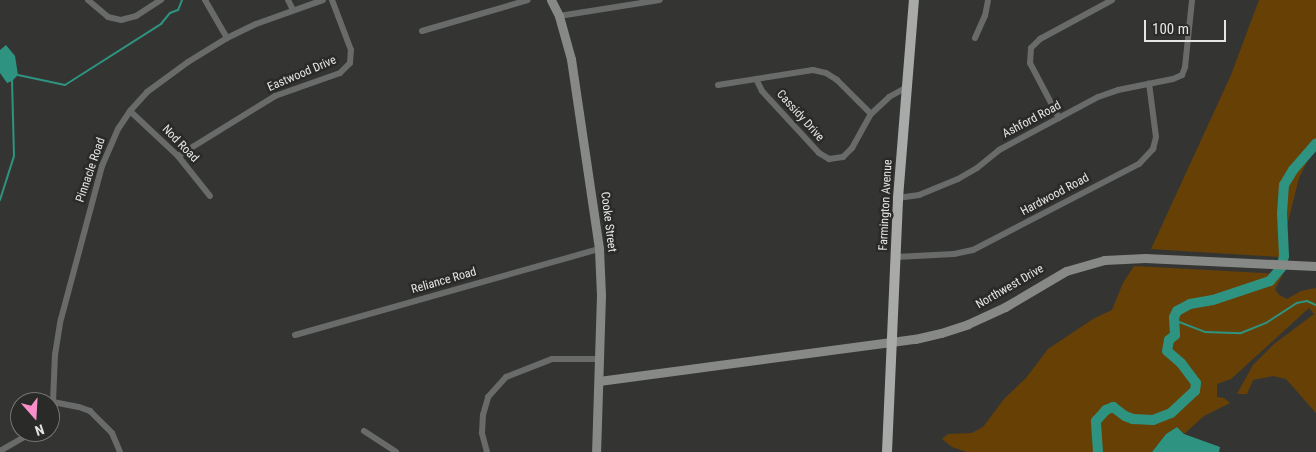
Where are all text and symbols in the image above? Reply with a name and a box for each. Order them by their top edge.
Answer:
scale bar [1146,10,1228,42]
text: 100 m [1152,20,1189,38]
street label: Eastwood Drive [265,53,339,95]
street label: Cassidy Drive [773,87,827,145]
street label: Ashford Road [1000,99,1064,141]
street label: Nod Road [159,122,201,166]
street label: Pinnacle Road [73,136,109,204]
street label: Farmington Avenue [876,159,896,251]
street label: Hardwood Road [1018,171,1092,219]
street label: Cooke Street [597,191,619,253]
street label: Northwest Drive [974,262,1046,312]
street label: Reliance Road [410,265,478,297]
north arrow [10,392,60,442]
text: N [33,421,46,439]

